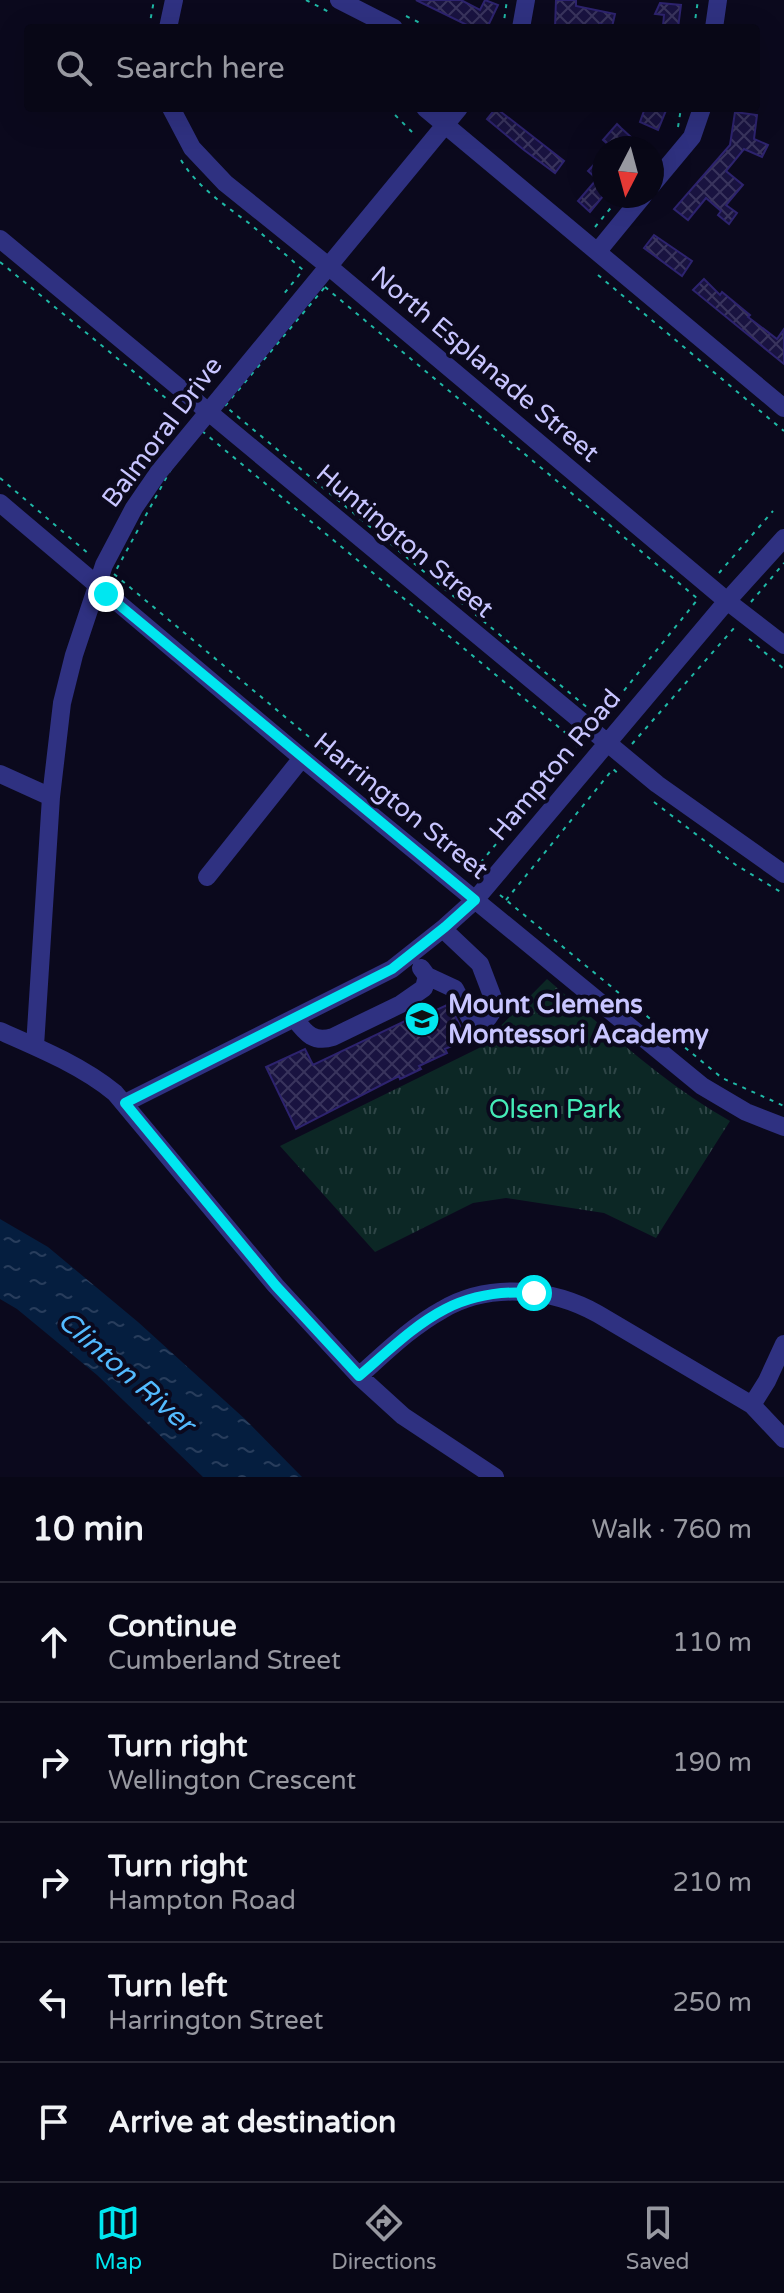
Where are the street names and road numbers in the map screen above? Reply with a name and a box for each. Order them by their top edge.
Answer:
street label: North Esplanade Street [365,260,605,468]
street label: Balmoral Drive [95,351,229,513]
street label: Huntington Street [310,458,500,624]
street label: Hampton Road [483,683,627,847]
street label: Harrington Street [308,726,494,886]

